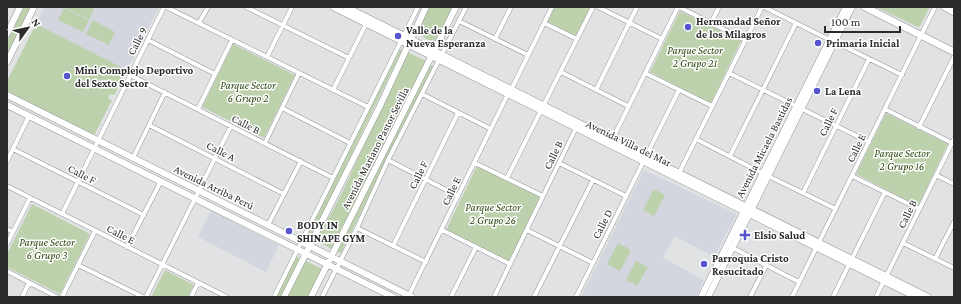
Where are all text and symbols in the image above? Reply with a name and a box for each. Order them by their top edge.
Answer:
north arrow [8,8,48,48]
scale bar [825,8,900,34]
place label: Hermandad Señor de los Milagros [696,15,781,40]
text: 100 m [831,15,861,29]
text: N [29,16,44,29]
marker: Hermandad Señor de los Milagros [683,22,693,32]
place label: Valle de la Nueva Esperanza [405,24,486,49]
street label: Calle 9 [125,25,149,57]
marker: Valle de la Nueva Esperanza [393,31,403,41]
place label: Primaria Inicial [826,37,900,49]
marker: Primaria Inicial [813,38,823,48]
park label: Parque Sector 2 Grupo 21 [667,44,724,70]
place label: Mini Complejo Deportivo del Sexto Sector [75,64,194,89]
marker: Mini Complejo Deportivo del Sexto Sector [62,71,72,81]
park label: Parque Sector 6 Grupo 2 [220,79,277,105]
street label: Avenida Mariano Pastor Sevilla [339,85,411,211]
place label: La Lena [825,85,862,97]
marker: La Lena [812,86,822,96]
street label: Avenida Micaela Bastidas [733,95,795,199]
street label: Calle F [816,106,840,138]
street label: Calle B [230,112,262,136]
street label: Avenida Villa del Mar [584,117,674,169]
street label: Calle E [844,132,868,164]
street label: Calle A [205,139,238,164]
street label: Calle B [541,139,565,171]
park label: Parque Sector 2 Grupo 16 [874,147,931,173]
street label: Calle F [406,159,430,191]
street label: Calle F [66,162,98,186]
street label: Avenida Arriba Perú [172,162,256,212]
street label: Calle E [439,175,463,207]
street label: Calle B [895,198,919,230]
park label: Parque Sector 2 Grupo 26 [465,201,522,227]
street label: Calle D [589,207,615,241]
place label: BODY IN SHINAPE GYM [297,219,366,244]
street label: Calle E [105,222,137,246]
marker: BODY IN SHINAPE GYM [284,226,294,236]
marker: Elsio Salud [739,229,751,241]
place label: Elsio Salud [754,229,805,241]
park label: Parque Sector 6 Grupo 3 [19,236,76,262]
place label: Parroquia Cristo Resucitado [712,252,789,277]
marker: Parroquia Cristo Resucitado [699,259,709,269]

